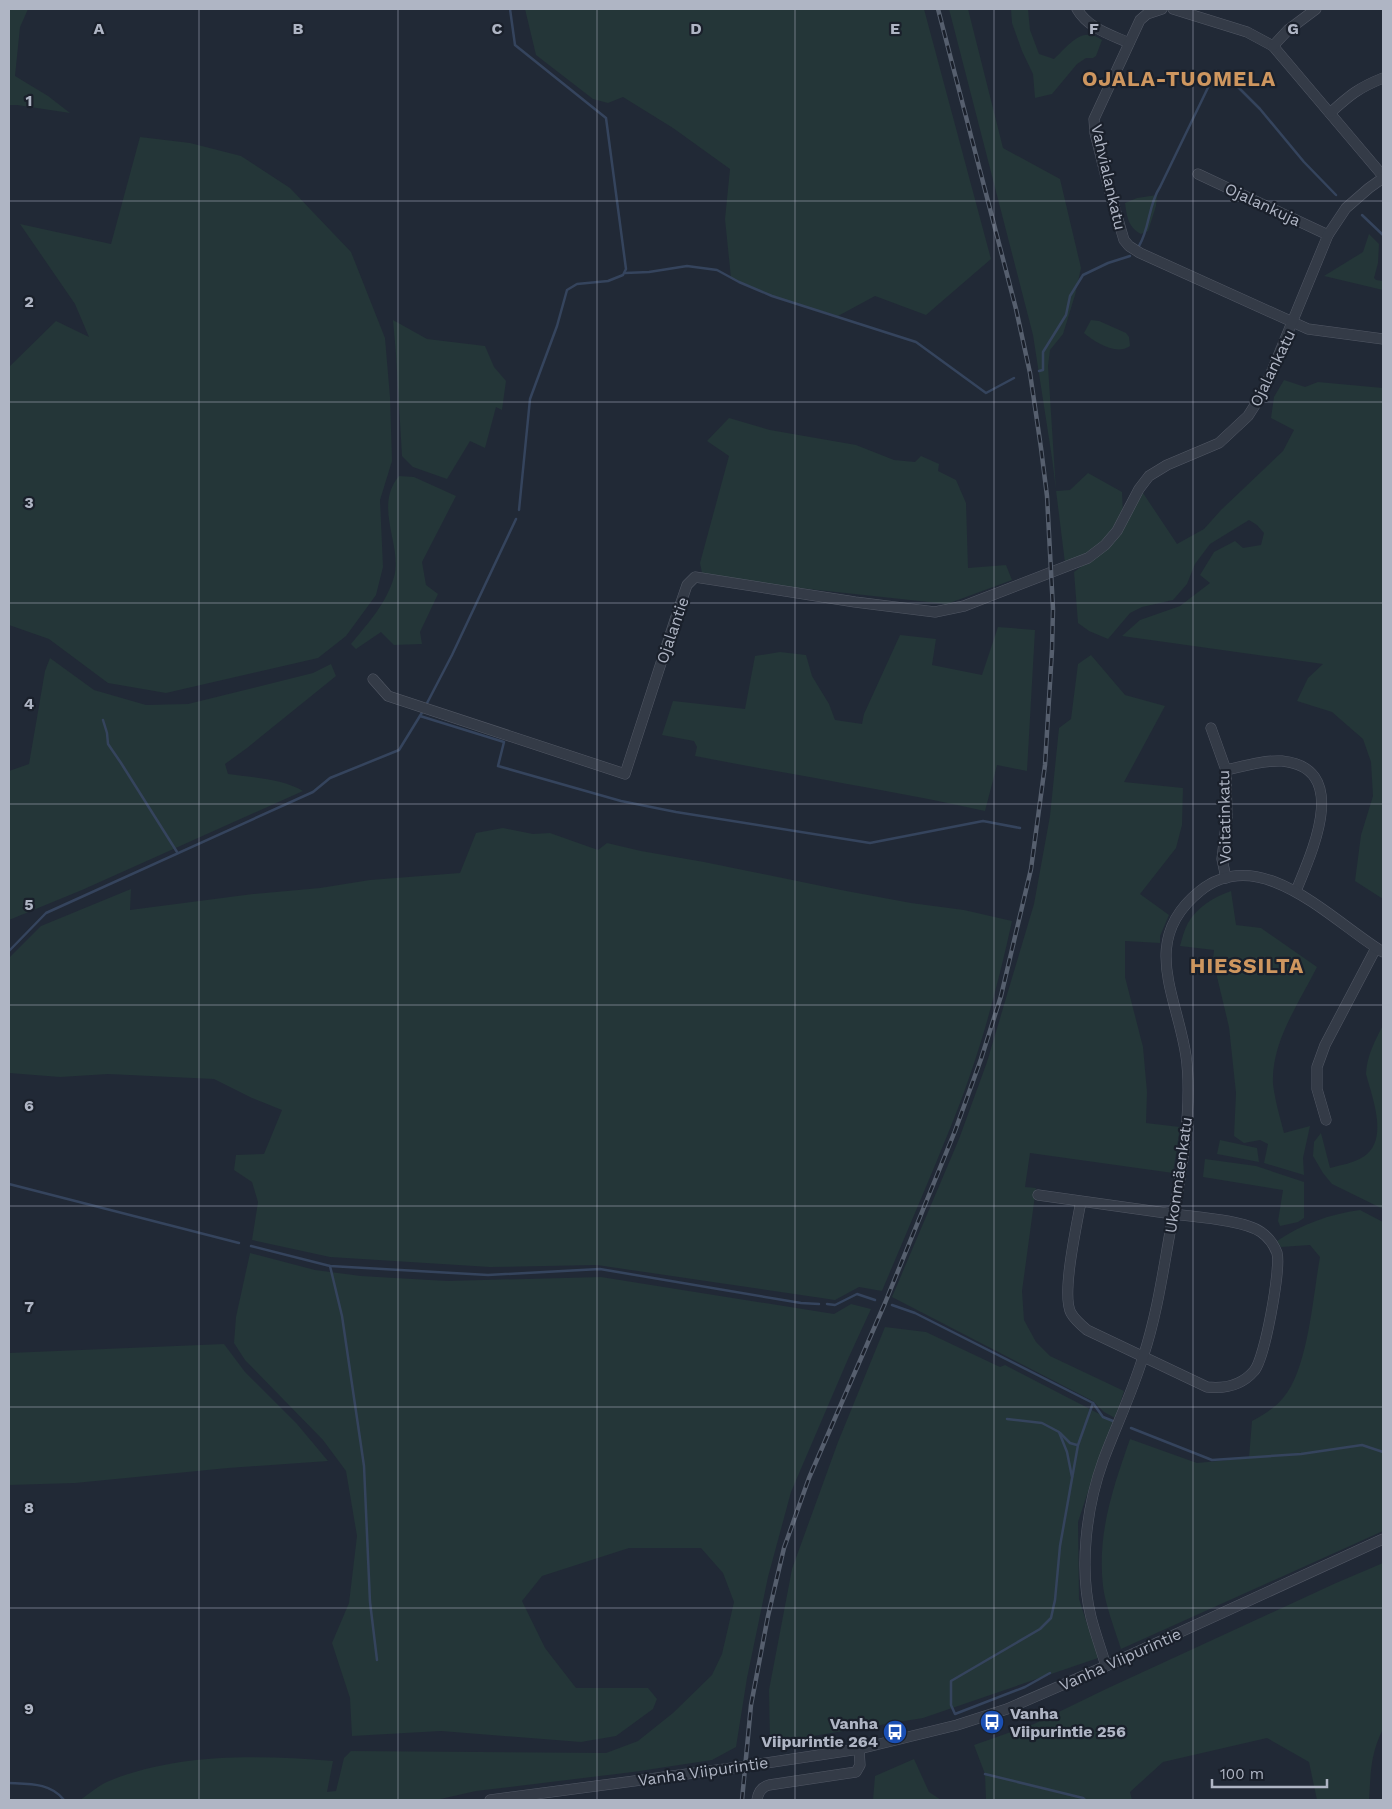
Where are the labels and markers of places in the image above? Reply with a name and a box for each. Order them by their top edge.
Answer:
place label: Vanha Viipurintie 256 [1010,1704,1126,1741]
bus stop icon: Vanha Viipurintie 256 [979,1709,1005,1735]
place label: Vanha Viipurintie 264 [761,1714,879,1751]
bus stop icon: Vanha Viipurintie 264 [882,1719,908,1745]

